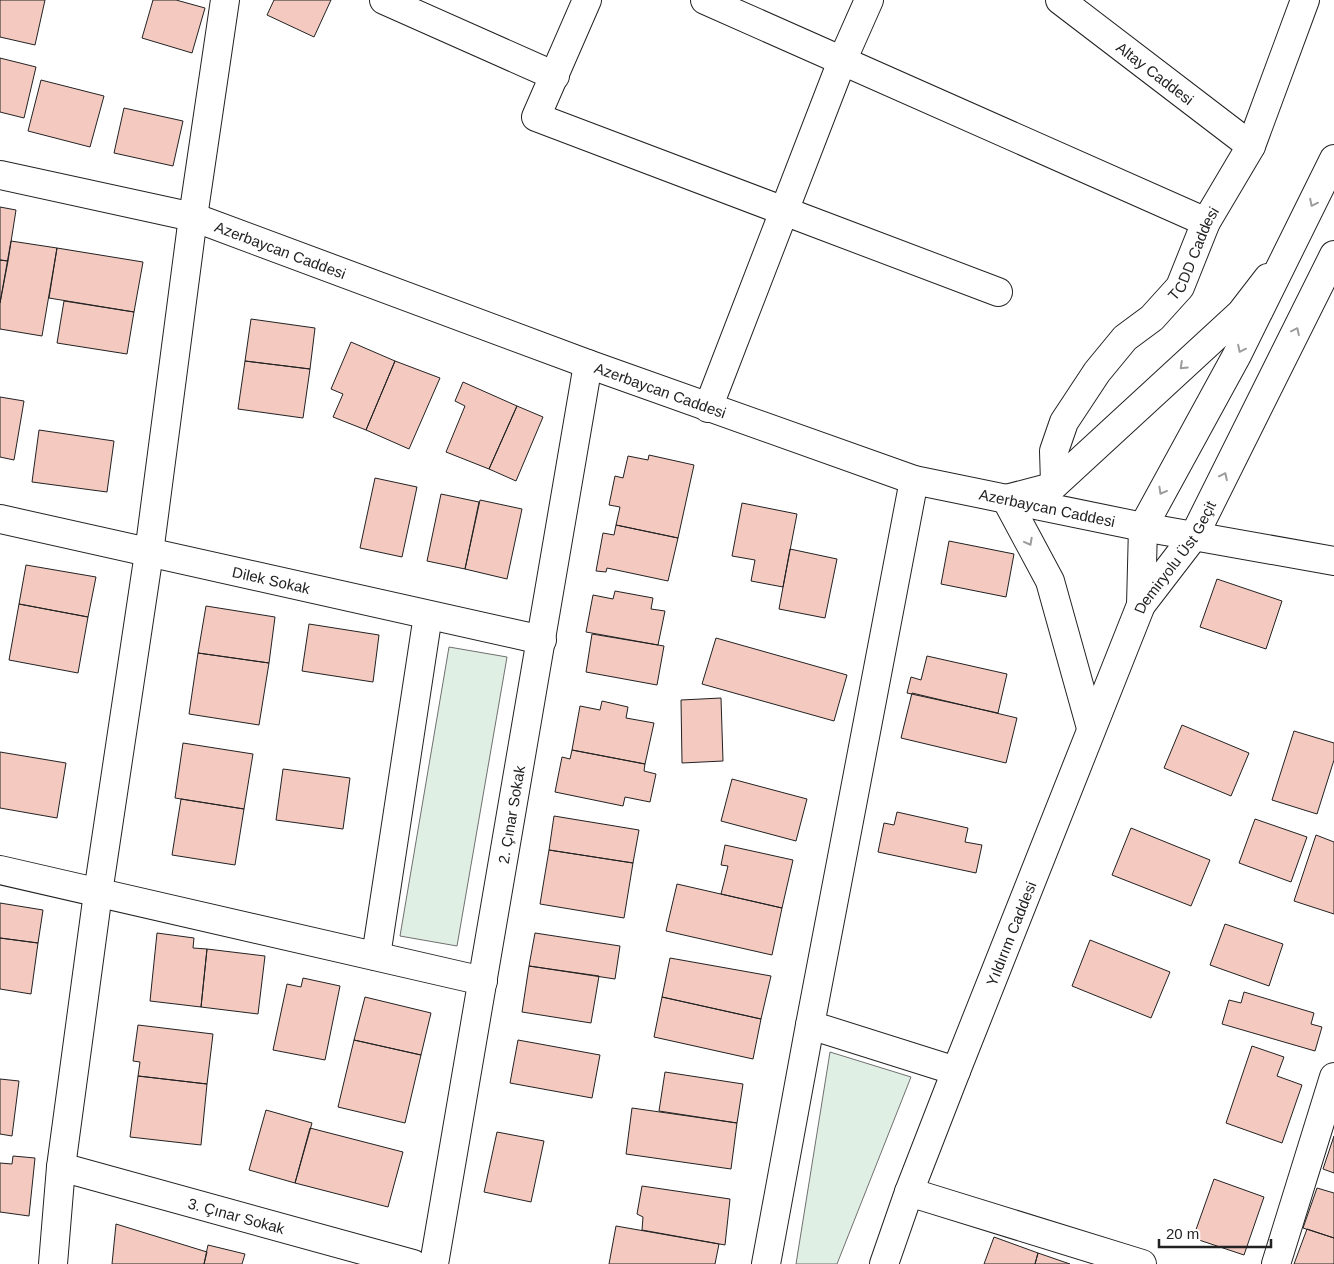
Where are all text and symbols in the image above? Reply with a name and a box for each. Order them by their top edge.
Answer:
street label: Altay Caddesi [1113,38,1197,108]
one-way arrow [1308,198,1319,207]
street label: TCDD Caddesi [1164,204,1222,303]
street label: Azerbaycan Caddesi [213,217,348,282]
one-way arrow [1290,327,1300,336]
one-way arrow [1237,343,1247,352]
street label: Azerbaycan Caddesi [592,359,729,421]
one-way arrow [1180,360,1189,369]
one-way arrow [1218,473,1228,482]
street label: Azerbaycan Caddesi [978,485,1117,530]
one-way arrow [1159,486,1169,495]
street label: Demiryolu Üst Geçit [1130,497,1219,616]
one-way arrow [1023,537,1033,546]
street label: Dilek Sokak [231,563,312,597]
street label: 2. Çınar Sokak [494,764,528,865]
street label: Yıldırım Caddesi [982,879,1039,988]
street label: 3. Çınar Sokak [186,1194,287,1237]
scale bar [1159,1216,1272,1248]
text: 20 m [1166,1225,1199,1242]

